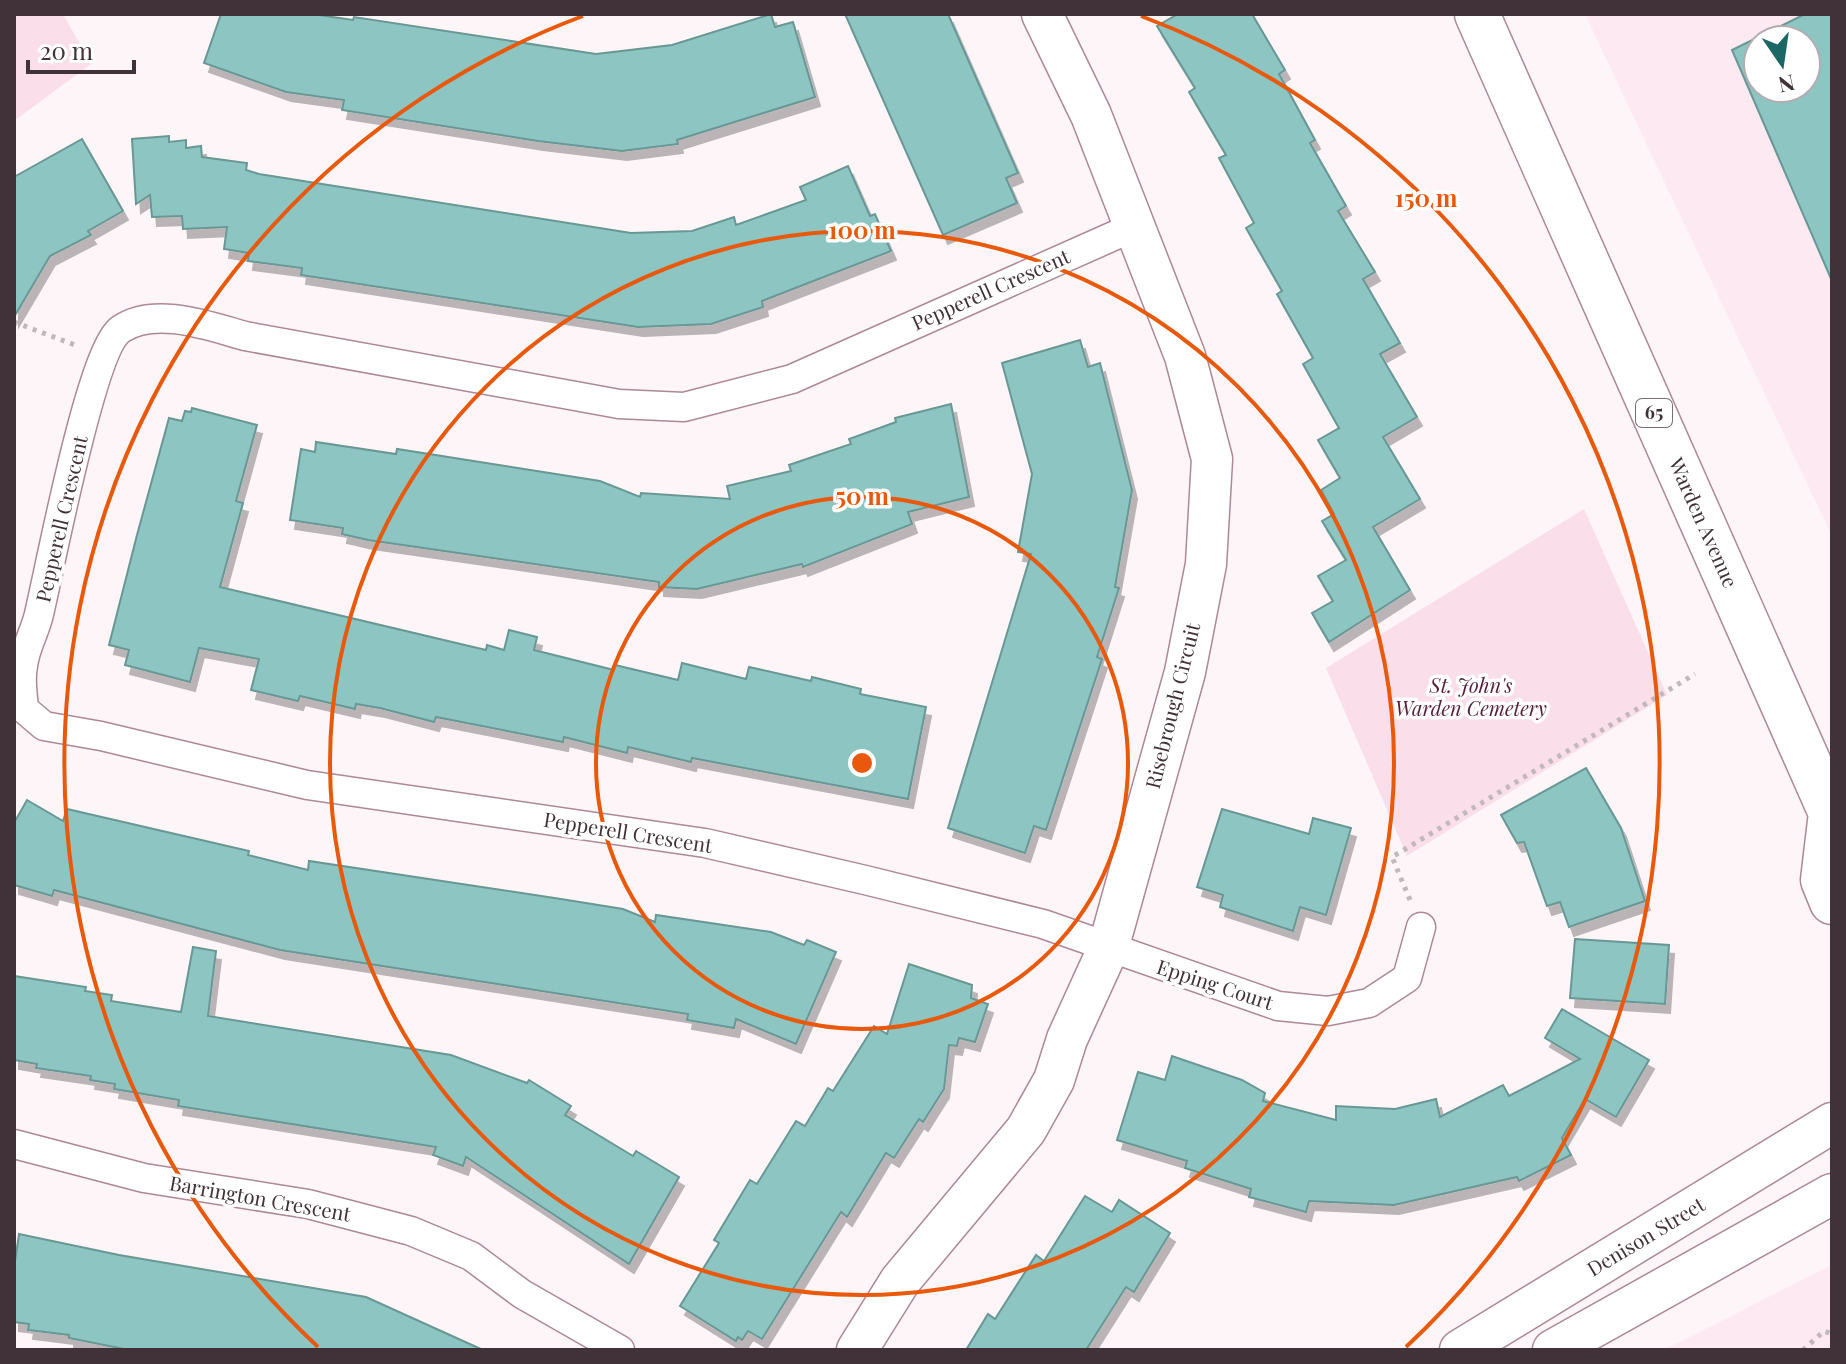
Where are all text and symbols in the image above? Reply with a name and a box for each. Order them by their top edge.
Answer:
scale bar [28,24,134,74]
north arrow [1742,24,1822,104]
text: 20 m [40,34,93,66]
text: N [1776,68,1798,101]
text: 150 m [1395,181,1458,213]
text: 100 m [828,213,896,245]
street label: Pepperell Crescent [907,241,1074,336]
road number: 65 [1636,399,1672,427]
street label: Pepperell Crescent [28,432,93,605]
street label: Warden Avenue [1663,452,1745,592]
text: 50 m [835,479,889,511]
street label: Risebrough Circuit [1138,619,1205,791]
park label: St. John's Warden Cemetery [1395,671,1547,721]
centre of rings [848,749,876,777]
street label: Pepperell Crescent [542,805,715,858]
street label: Epping Court [1154,952,1278,1015]
street label: Barrington Crescent [168,1168,354,1227]
street label: Denison Street [1581,1189,1710,1282]

